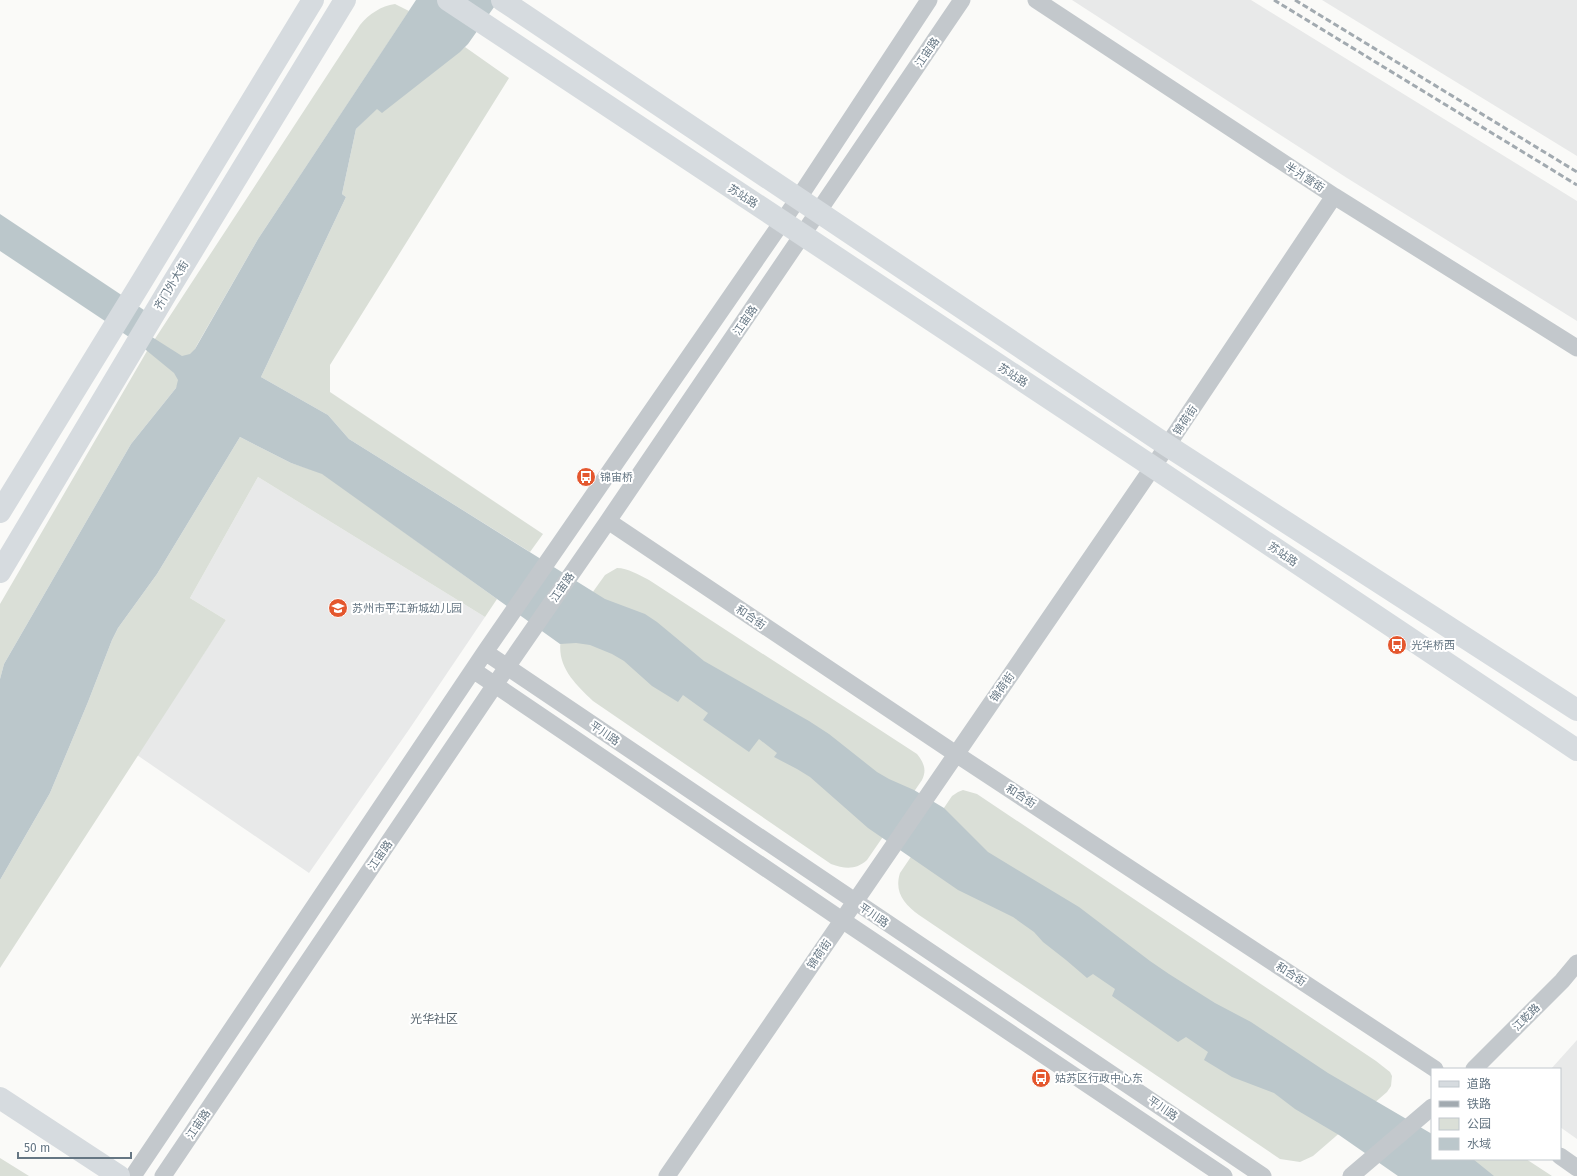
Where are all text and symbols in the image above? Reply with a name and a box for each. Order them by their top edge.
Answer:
street label: 江宙路 [913,35,942,70]
street label: 半爿营街 [1283,160,1327,195]
street label: 苏站路 [725,182,760,211]
street label: 齐门外大街 [152,258,191,312]
street label: 江宙路 [731,303,760,338]
street label: 苏站路 [995,361,1030,390]
street label: 锦荷街 [1171,403,1200,438]
bus stop icon: 锦宙桥 [575,466,597,488]
place label: 锦宙桥 [600,471,633,484]
street label: 苏站路 [1265,540,1300,569]
street label: 江宙路 [548,570,577,605]
school or university icon: 苏州市平江新城幼儿园 [327,597,349,619]
place label: 苏州市平江新城幼儿园 [352,602,462,615]
street label: 和合街 [733,603,768,632]
bus stop icon: 光华桥西 [1386,634,1408,656]
place label: 光华桥西 [1411,639,1455,652]
street label: 锦荷街 [988,670,1017,705]
street label: 平川路 [587,719,622,748]
street label: 和合街 [1003,782,1038,811]
street label: 江宙路 [366,838,395,873]
street label: 平川路 [856,901,891,930]
street label: 锦荷街 [805,937,834,972]
street label: 和合街 [1273,960,1308,989]
street label: 江乾路 [1510,1001,1543,1034]
district label: 光华社区 [410,1012,458,1026]
bus stop icon: 姑苏区行政中心东 [1030,1067,1052,1089]
legend [1431,1068,1561,1160]
place label: 姑苏区行政中心东 [1055,1072,1143,1085]
text: 道路 [1467,1077,1491,1091]
street label: 平川路 [1145,1094,1180,1123]
text: 铁路 [1467,1097,1491,1111]
street label: 江宙路 [184,1107,213,1142]
text: 公园 [1467,1117,1491,1131]
scale bar [18,1134,131,1160]
text: 水域 [1467,1137,1491,1151]
text: 50 m [24,1141,50,1155]

